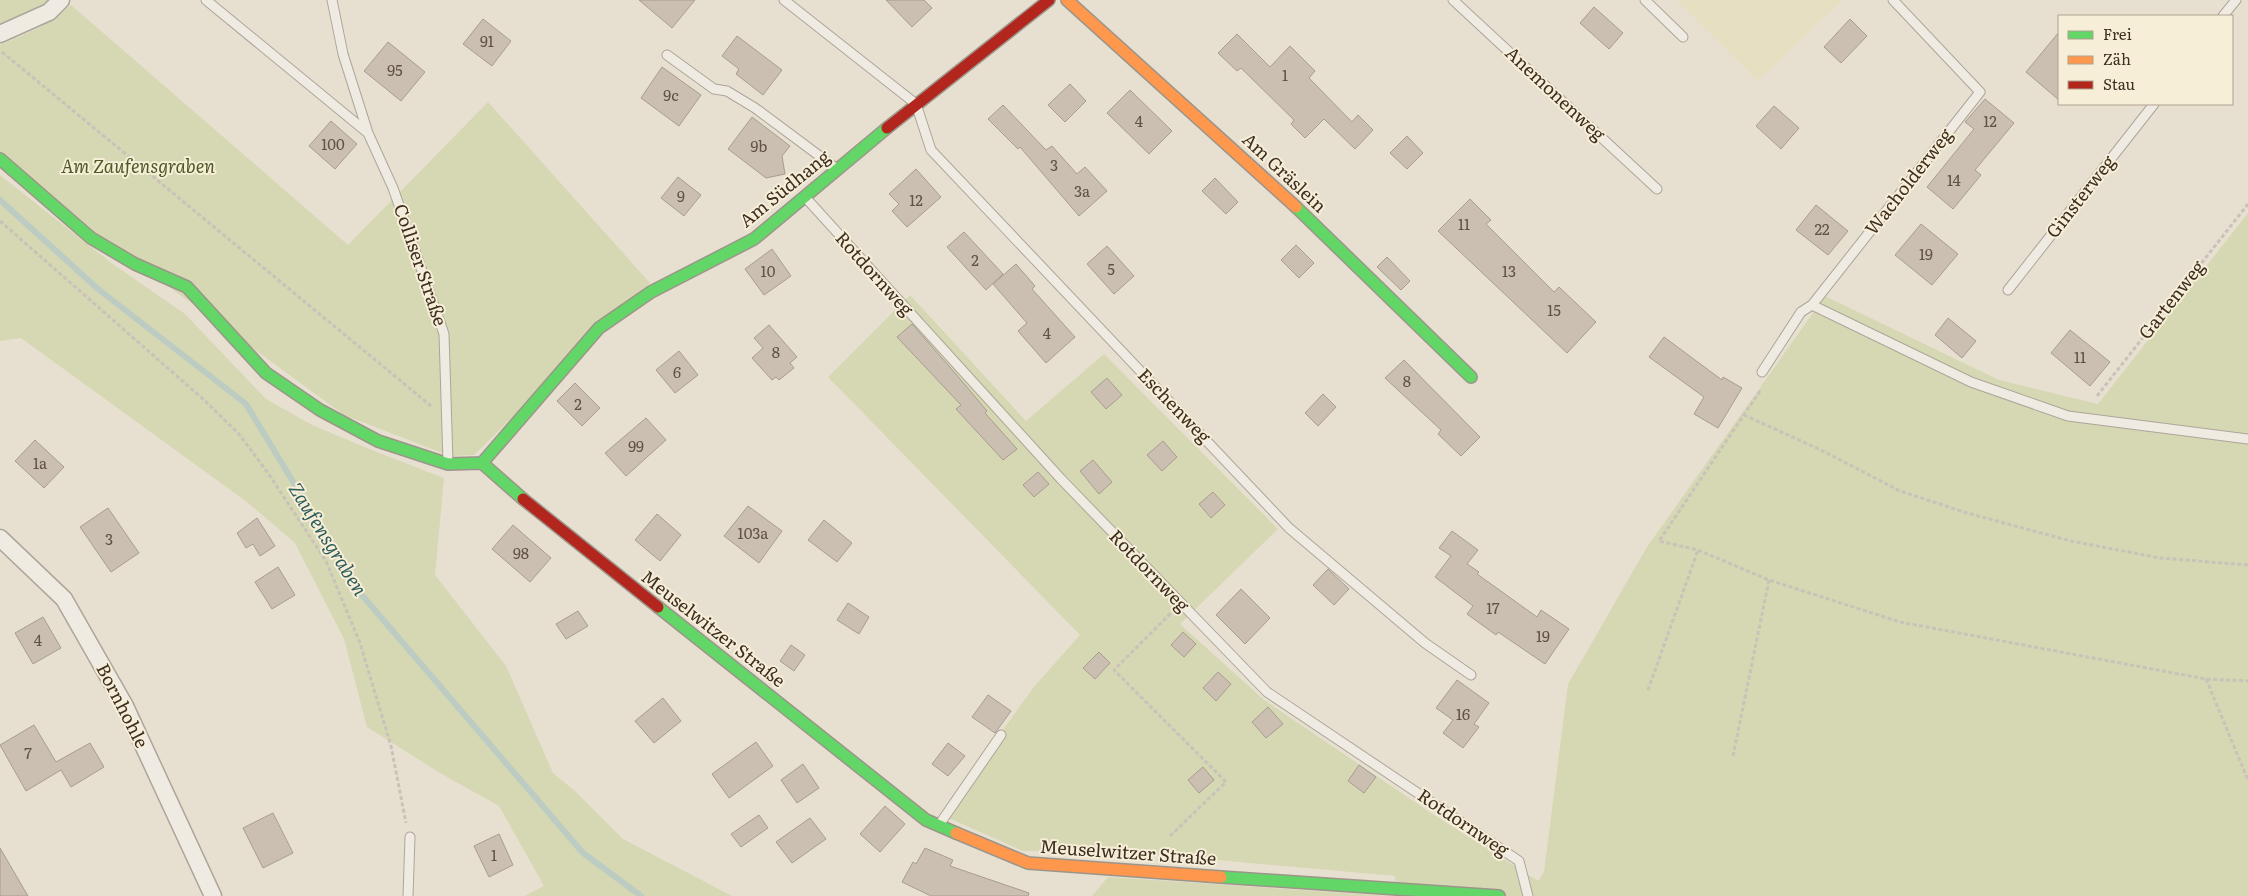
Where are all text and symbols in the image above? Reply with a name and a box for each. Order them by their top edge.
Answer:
legend [2058,15,2233,105]
text: Frei [2103,22,2132,45]
house number: 91 [480,29,494,52]
street label: Anemonenweg [1500,39,1613,147]
text: Zäh [2103,47,2131,70]
house number: 95 [387,58,403,81]
house number: 1 [1282,63,1288,86]
text: Stau [2103,72,2135,95]
house number: 9c [663,83,679,106]
house number: 4 [1135,109,1143,132]
house number: 12 [1983,109,1997,132]
street label: Wacholderweg [1858,121,1959,240]
street label: Am Gräslein [1237,126,1333,218]
house number: 100 [321,132,345,155]
house number: 9b [751,134,767,157]
street label: Am Südhang [733,142,836,233]
street label: Ginsterweg [2039,148,2121,243]
park label: Am Zaufensgraben [61,152,215,179]
house number: 3 [1050,153,1058,176]
house number: 14 [1947,168,1961,191]
house number: 3a [1074,179,1091,202]
house number: 9 [677,184,685,207]
house number: 12 [909,188,923,211]
street label: Colliser Straße [388,200,455,329]
house number: 11 [1458,212,1470,235]
house number: 22 [1814,217,1830,240]
street label: Rotdornweg [830,225,921,322]
house number: 19 [1919,242,1933,265]
house number: 2 [971,248,979,271]
street label: Gartenweg [2131,253,2211,344]
house number: 5 [1107,257,1115,280]
house number: 10 [761,259,776,282]
house number: 13 [1502,259,1516,282]
house number: 15 [1547,298,1561,321]
house number: 4 [1043,321,1051,344]
house number: 8 [772,340,780,363]
house number: 11 [2074,345,2086,368]
house number: 6 [673,360,681,383]
street label: Eschenweg [1132,361,1219,449]
house number: 8 [1403,369,1411,392]
house number: 2 [574,392,582,415]
house number: 99 [628,434,644,457]
house number: 1a [33,451,48,474]
water label: Zaufensgraben [283,476,375,601]
house number: 103a [738,521,769,544]
street label: Rotdornweg [1104,523,1197,618]
house number: 3 [105,527,113,550]
house number: 98 [513,541,529,564]
street label: Meuselwitzer Straße [636,563,792,693]
house number: 17 [1486,596,1500,619]
house number: 19 [1536,624,1550,647]
house number: 4 [34,628,42,651]
street label: Bornhohle [90,658,156,752]
house number: 16 [1456,702,1470,725]
house number: 7 [24,741,32,764]
street label: Rotdornweg [1413,781,1516,863]
street label: Meuselwitzer Straße [1039,832,1217,871]
house number: 1 [491,843,497,866]

